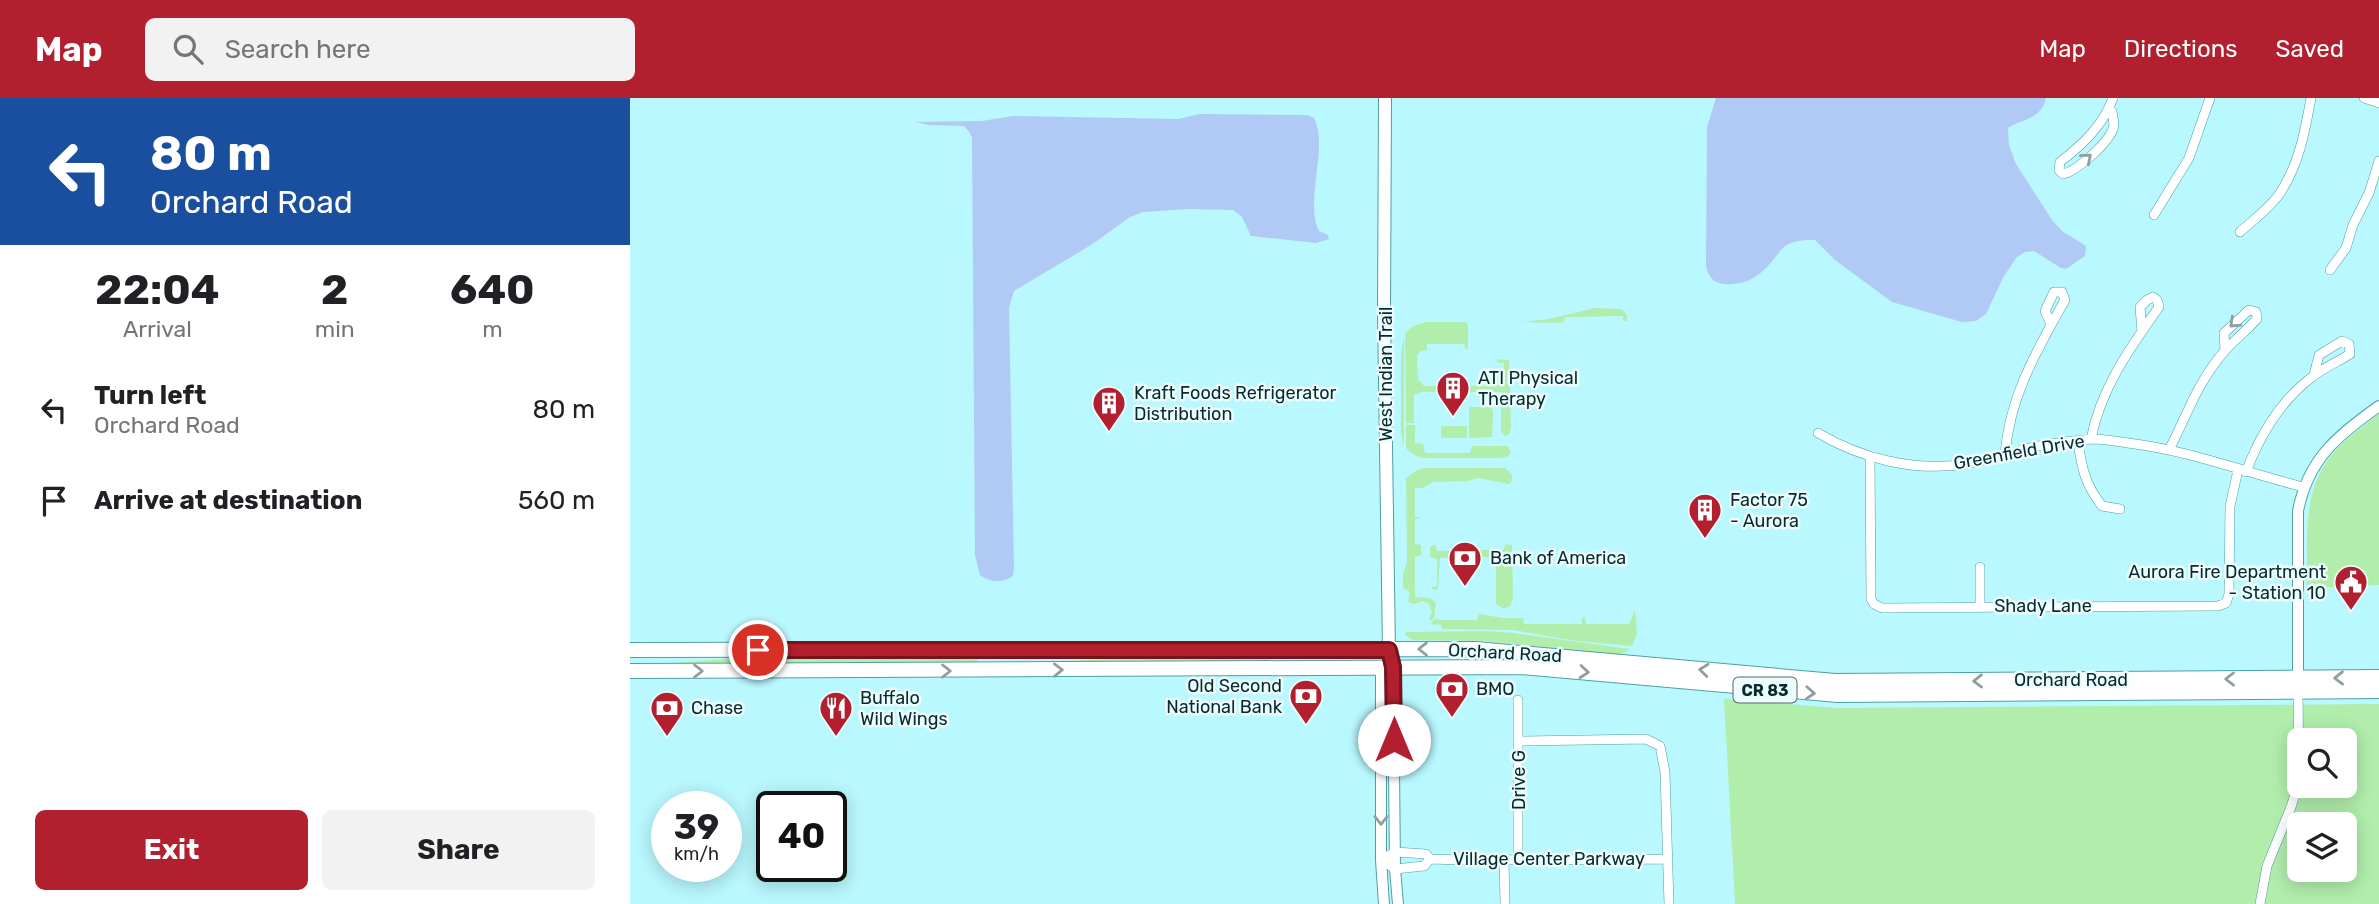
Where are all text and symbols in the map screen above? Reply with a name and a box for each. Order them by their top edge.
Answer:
search box [145,18,635,81]
text: Map [35,30,103,69]
icon: search [169,30,207,68]
text: Search here [225,34,370,65]
text: Map [2039,35,2086,63]
text: Directions [2124,35,2237,63]
text: Saved [2275,35,2344,63]
text: 80 m [150,124,272,182]
icon: left [35,126,126,217]
one-way arrow [2078,154,2091,166]
text: Orchard Road [150,183,353,221]
text: 22:04 [95,265,219,315]
text: 2 [321,265,348,315]
text: 640 [450,265,535,315]
street label: West Indian Trail [1375,307,1397,441]
text: Arrival [123,315,192,343]
text: min [315,315,355,343]
text: m [482,315,503,343]
one-way arrow [2229,315,2242,328]
place label: ATI Physical Therapy [1478,367,1578,410]
building icon: ATI Physical Therapy [1434,369,1472,418]
text: Turn left [94,380,206,411]
place label: Kraft Foods Refrigerator Distribution [1134,382,1337,425]
building icon: Kraft Foods Refrigerator Distribution [1090,384,1128,433]
icon: left [35,391,73,429]
text: 80 m [532,394,595,425]
text: Orchard Road [94,411,240,439]
street label: Greenfield Drive [1952,430,2086,474]
icon: arrive [35,482,73,520]
text: Arrive at destination [94,485,362,516]
text: 560 m [518,485,595,516]
place label: Factor 75 - Aurora [1730,489,1808,532]
building icon: Factor 75 - Aurora [1686,491,1724,540]
bank icon: Bank of America [1446,539,1484,588]
place label: Bank of America [1490,547,1626,569]
place label: Aurora Fire Department - Station 10 [2128,561,2326,604]
public building icon: Aurora Fire Department - Station 10 [2332,563,2370,612]
street label: Shady Lane [1994,595,2092,617]
pin [728,620,788,680]
icon: arrive [739,631,777,669]
street label: Orchard Road [1447,639,1563,667]
one-way arrow [1417,641,1428,657]
one-way arrow [1053,662,1063,678]
one-way arrow [693,663,704,679]
one-way arrow [941,663,951,679]
one-way arrow [1698,663,1709,678]
one-way arrow [1579,664,1590,679]
street label: Orchard Road [2014,669,2128,691]
bank icon: BMO [1433,670,1471,719]
one-way arrow [2333,670,2344,685]
one-way arrow [2224,671,2235,686]
one-way arrow [1972,673,1983,688]
place label: Old Second National Bank [1166,675,1283,718]
bank icon: Old Second National Bank [1287,677,1325,726]
place label: BMO [1476,678,1515,700]
road number: CR 83 [1734,678,1796,702]
one-way arrow [1805,686,1816,701]
place label: Buffalo Wild Wings [860,687,948,730]
bank icon: Chase [648,689,686,738]
restaurant icon: Buffalo Wild Wings [817,689,855,738]
place label: Chase [691,697,743,719]
position arrow [1357,703,1431,777]
map controls [2287,728,2357,882]
button: search [2287,728,2357,798]
street label: Drive G [1508,750,1530,810]
speed limit sign: 40 [756,791,847,882]
text: 39 [674,806,719,848]
button: Exit [35,810,308,890]
button: Share [322,810,595,890]
button: layers [2287,812,2357,882]
one-way arrow [1373,815,1389,825]
text: km/h [674,843,719,865]
street label: Village Center Parkway [1453,848,1645,870]

